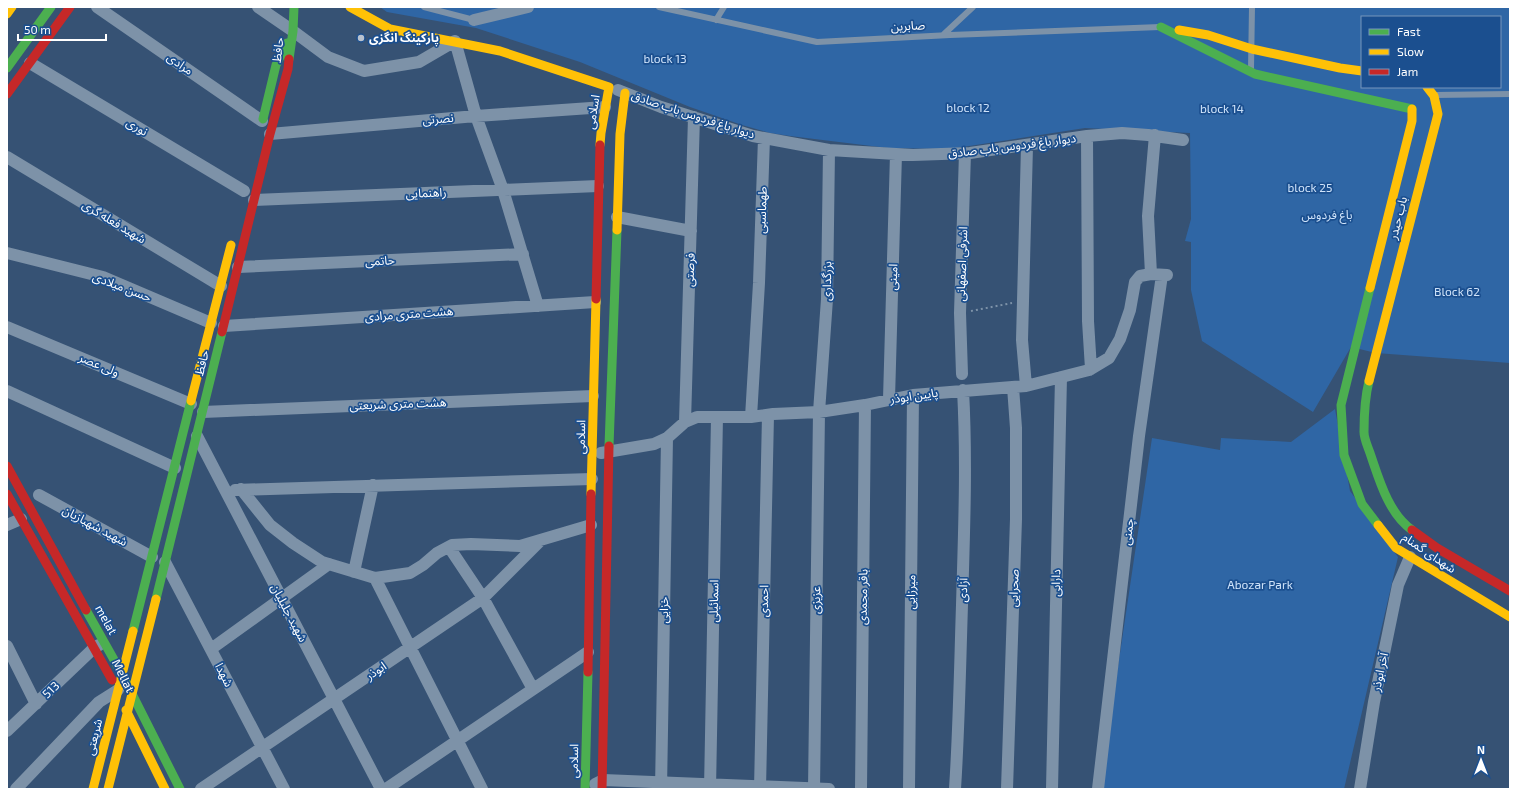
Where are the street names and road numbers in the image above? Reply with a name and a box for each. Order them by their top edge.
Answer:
street label: صابرین [890,17,926,34]
street label: حافظ [268,36,286,64]
street label: مرادی [164,49,196,78]
street label: دیوار باغ فردوس باب صادق [629,87,757,144]
street label: اسلامی [582,94,603,130]
street label: نصرتی [422,110,454,127]
street label: نوری [124,114,151,139]
street label: دیوار باغ فردوس باب صادق [947,130,1077,163]
street label: راهنمایی [405,184,447,201]
street label: طهماسبی [753,186,770,234]
street label: باب حیدر [1385,195,1410,242]
street label: شهید فعله گری [80,197,149,246]
street label: اشرفی اصفهانی [953,226,970,302]
street label: حاتمی [365,252,395,269]
street label: فرصتی [681,253,698,287]
street label: بزرگداری [819,261,834,301]
street label: امینی [885,263,901,291]
street label: حسن میلادی [91,269,154,305]
street label: هشت متری مرادی [364,303,454,324]
street label: حافظ [191,348,211,377]
street label: ولی عصر [76,349,122,380]
street label: پایین ابوذر [888,385,939,408]
street label: هشت متری شریعتی [349,394,447,413]
street label: اسلامی [573,419,588,454]
street label: شهید شهبازیان [60,502,130,549]
street label: چمنی [1118,518,1138,546]
street label: شهدای گمنام [1398,529,1459,578]
street label: صحرایی [1005,568,1022,607]
street label: باقر محمدی [855,569,871,625]
street label: دارابی [1048,569,1063,597]
street label: میرزایی [903,574,918,610]
street label: آزادی [955,577,970,603]
street label: اسمائیلی [706,579,721,623]
street label: شهید جلیلیان [268,581,311,645]
street label: احمدی [756,585,771,617]
street label: عزیزی [808,586,823,614]
street label: خزایی [656,596,671,624]
street label: melat [93,602,121,637]
street label: آخر ابوذر [1368,651,1391,694]
street label: Mellat [110,657,138,695]
street label: ابوذر [362,658,389,684]
street label: شهدا [212,660,237,689]
street label: 513 [39,678,62,701]
street label: شریعتی [82,717,105,757]
street label: اسلامی [566,743,581,778]

